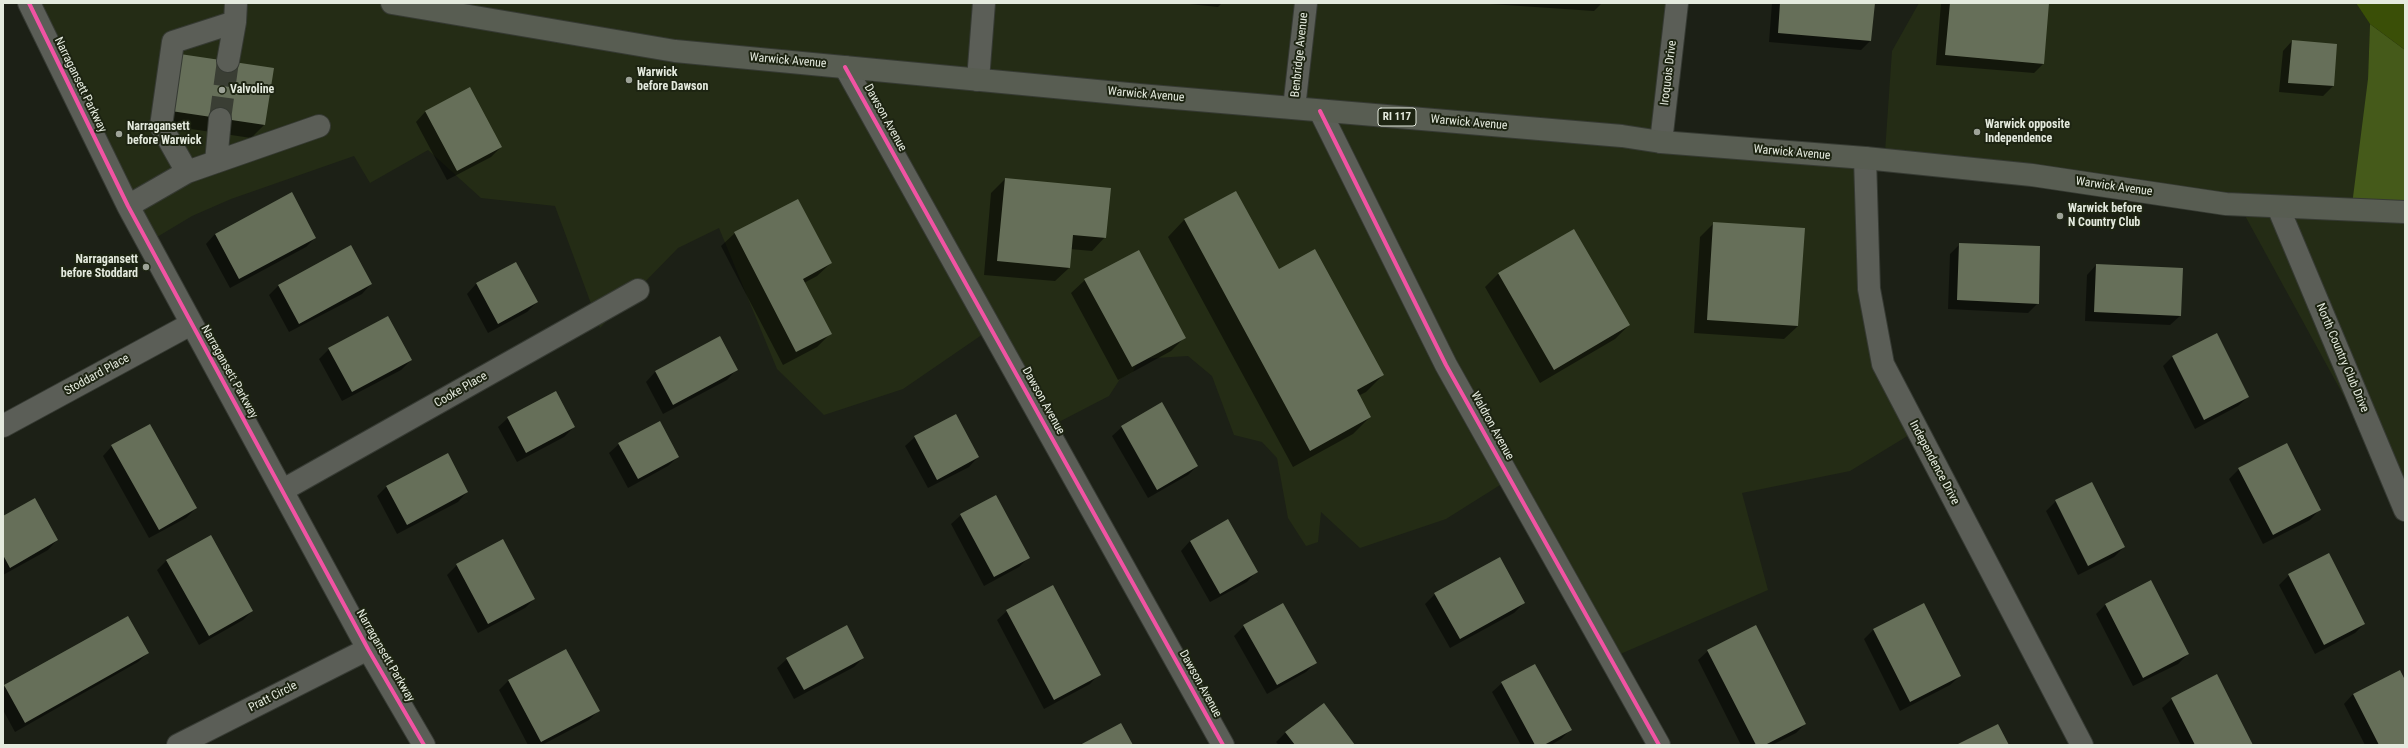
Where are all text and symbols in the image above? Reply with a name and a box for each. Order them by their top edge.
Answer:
street label: Benbridge Avenue [1288,12,1312,98]
street label: Narragansett Parkway [51,35,109,135]
street label: Iroquois Drive [1658,40,1680,106]
street label: Warwick Avenue [749,50,827,72]
place label: Warwick before Dawson [637,66,708,94]
marker: Warwick before Dawson [624,75,634,85]
street label: Dawson Avenue [861,82,909,154]
place label: Valvoline [230,83,274,97]
street label: Warwick Avenue [1107,84,1185,106]
marker: Valvoline [217,85,227,95]
road number: RI 117 [1378,108,1416,126]
street label: Warwick Avenue [1430,112,1508,134]
place label: Warwick opposite Independence [1985,118,2070,146]
place label: Narragansett before Warwick [127,120,201,148]
marker: Warwick opposite Independence [1972,127,1982,137]
marker: Narragansett before Warwick [114,129,124,139]
street label: Warwick Avenue [1753,142,1831,164]
street label: Warwick Avenue [2075,174,2153,200]
place label: Warwick before N Country Club [2068,202,2142,230]
marker: Warwick before N Country Club [2055,211,2065,221]
place label: Narragansett before Stoddard [61,253,138,281]
marker: Narragansett before Stoddard [141,262,151,272]
street label: North Country Club Drive [2313,301,2371,415]
street label: Narragansett Parkway [197,323,261,421]
street label: Stoddard Place [62,351,132,399]
street label: Dawson Avenue [1019,365,1067,437]
street label: Cooke Place [432,369,490,411]
street label: Waldron Avenue [1467,389,1517,463]
street label: Independence Drive [1906,419,1962,507]
street label: Narragansett Parkway [353,607,417,705]
street label: Dawson Avenue [1176,648,1224,720]
street label: Pratt Circle [246,679,300,715]

